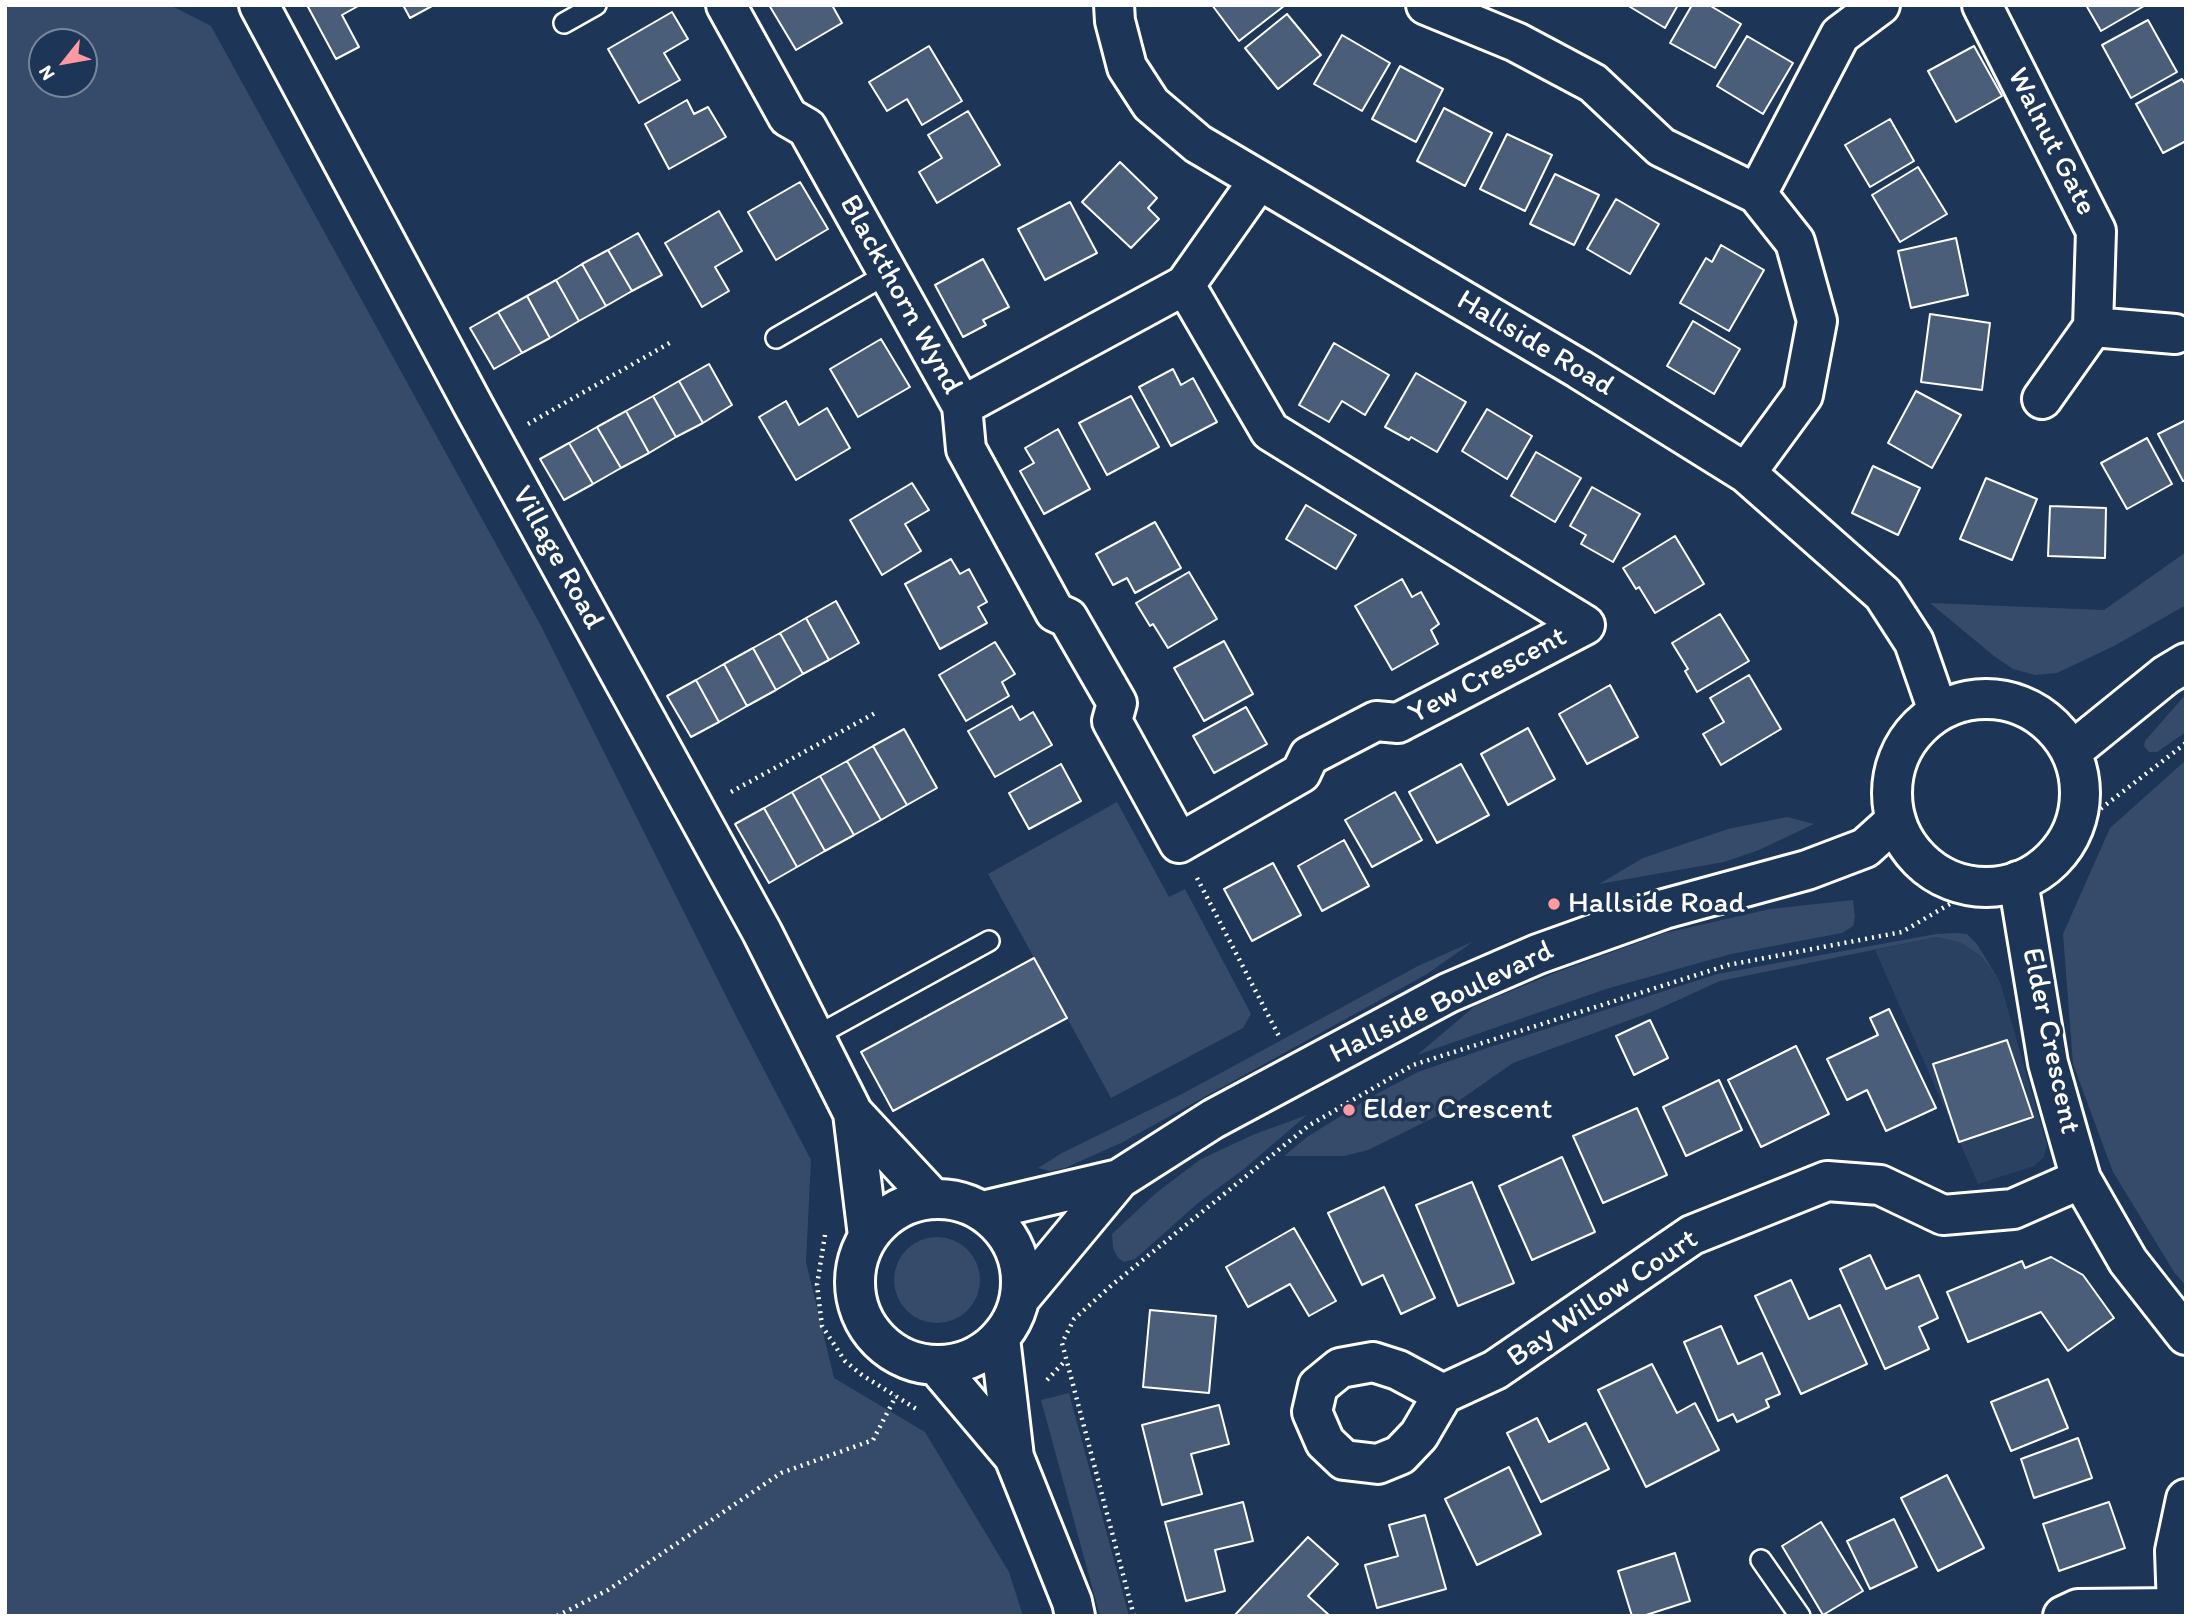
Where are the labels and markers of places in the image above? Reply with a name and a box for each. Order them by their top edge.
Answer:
place label: Hallside Road [1568,886,1745,922]
marker: Hallside Road [1546,896,1562,912]
place label: Elder Crescent [1363,1092,1552,1128]
marker: Elder Crescent [1341,1102,1357,1118]

